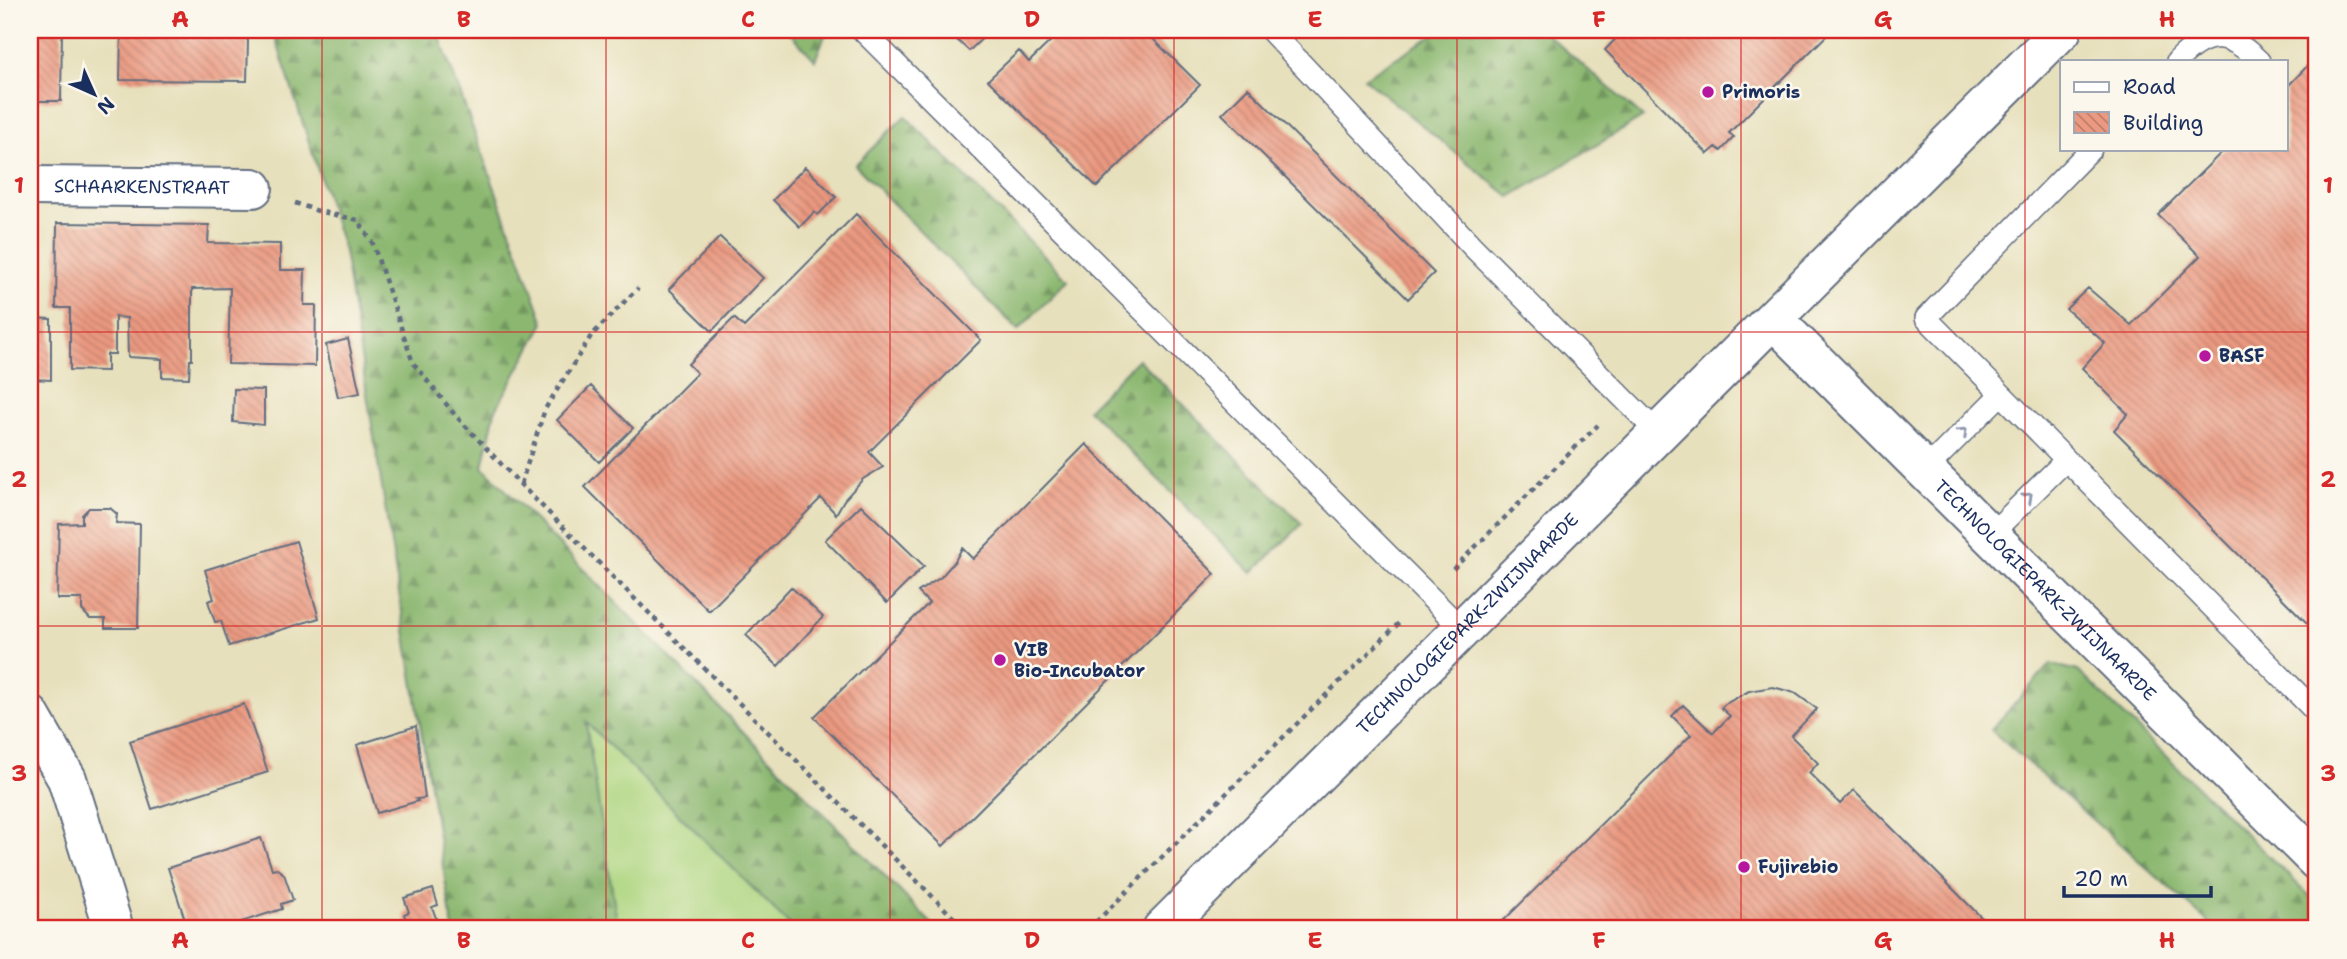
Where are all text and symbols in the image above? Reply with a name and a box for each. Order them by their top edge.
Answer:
text: A [171,4,189,34]
text: B [457,4,471,34]
text: C [741,4,755,34]
text: D [1024,4,1040,34]
text: E [1307,4,1323,34]
text: F [1592,4,1606,34]
text: G [1874,4,1893,34]
text: H [2159,4,2175,34]
north arrow [60,60,130,130]
legend [2060,60,2288,150]
text: Road [2123,73,2176,101]
place label: Primoris [1722,80,1800,104]
marker: Primoris [1700,84,1716,100]
text: N [92,92,120,120]
text: Building [2123,109,2203,137]
text: 1 [14,170,24,200]
text: 1 [2323,170,2333,200]
street label: SCHAARKENSTRAAT [54,174,230,200]
place label: BASF [2219,344,2265,368]
marker: BASF [2197,348,2213,364]
one-way arrow [1954,427,1967,440]
text: 2 [11,464,27,494]
text: 2 [2320,464,2336,494]
street label: TECHNOLOGIEPARK-ZWIJNAARDE [1929,475,2162,706]
one-way arrow [2020,493,2033,506]
street label: TECHNOLOGIEPARK-ZWIJNAARDE [1352,508,1584,740]
place label: VIB Bio-Incubator [1014,638,1145,683]
marker: VIB Bio-Incubator [992,652,1008,668]
text: 3 [11,758,27,788]
text: 3 [2320,758,2336,788]
scale bar [2064,854,2210,898]
place label: Fujirebio [1758,855,1838,879]
marker: Fujirebio [1736,859,1752,875]
text: 20 m [2074,865,2128,893]
text: A [171,925,189,955]
text: B [457,925,471,955]
text: C [741,925,755,955]
text: D [1024,925,1040,955]
text: E [1307,925,1323,955]
text: F [1592,925,1606,955]
text: G [1874,925,1893,955]
text: H [2159,925,2175,955]

